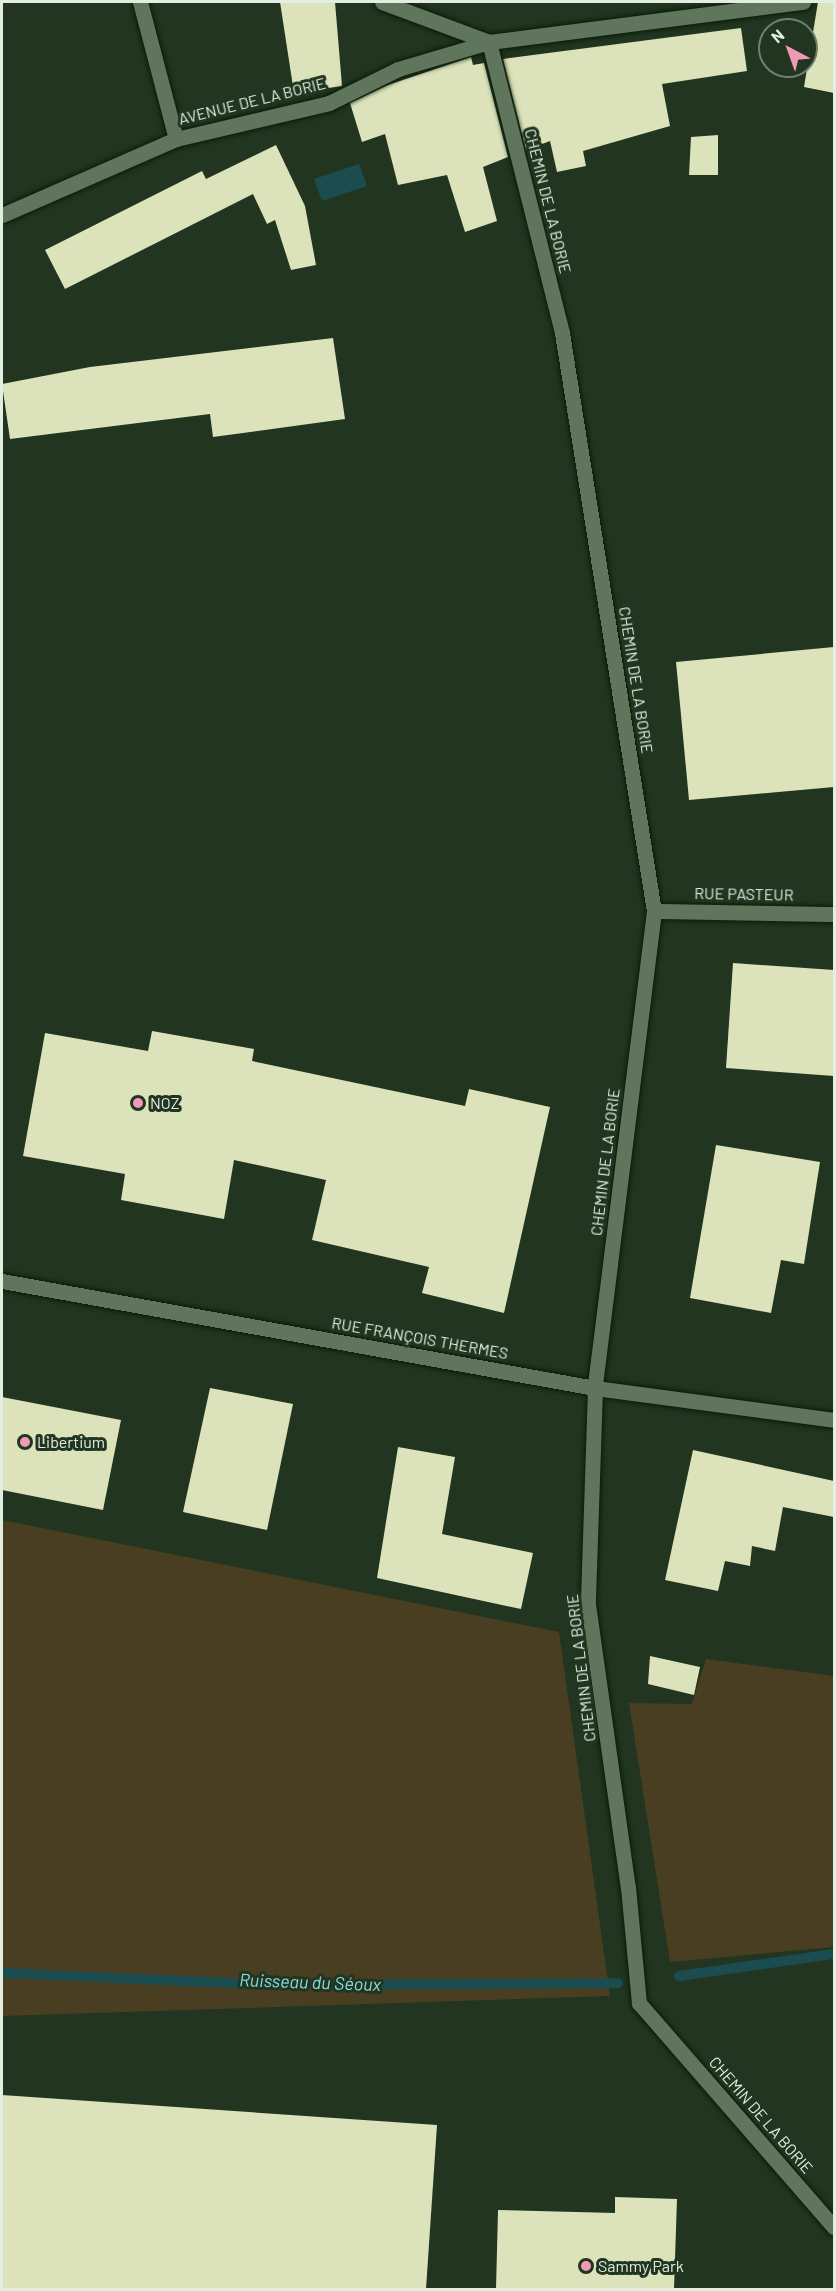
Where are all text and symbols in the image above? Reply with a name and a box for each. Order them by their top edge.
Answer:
north arrow [758,18,818,78]
text: N [767,25,787,46]
street label: AVENUE DE LA BORIE [176,73,328,129]
street label: CHEMIN DE LA BORIE [521,127,575,275]
street label: CHEMIN DE LA BORIE [615,605,657,755]
street label: RUE PASTEUR [694,884,794,904]
street label: CHEMIN DE LA BORIE [586,1087,624,1237]
place label: NOZ [150,1093,180,1113]
marker: NOZ [131,1096,145,1110]
street label: RUE FRANÇOIS THERMES [330,1313,510,1363]
place label: Libertium [37,1432,105,1452]
marker: Libertium [18,1435,32,1449]
street label: CHEMIN DE LA BORIE [562,1593,600,1743]
water label: Ruisseau du Séoux [239,1969,381,1995]
street label: CHEMIN DE LA BORIE [705,2053,817,2177]
place label: Sammy Park [598,2256,684,2276]
marker: Sammy Park [579,2259,593,2273]

